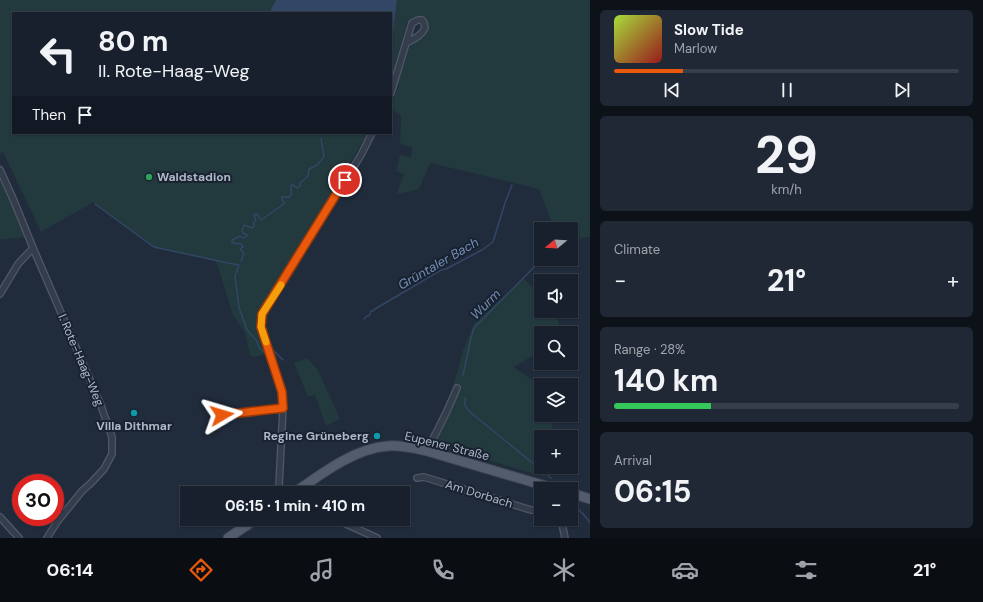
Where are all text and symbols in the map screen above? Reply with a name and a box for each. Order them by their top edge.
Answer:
text: Slow Tide [674,20,744,40]
text: 80 m [98,23,168,60]
icon: left [32,28,84,80]
text: Marlow [674,40,717,57]
text: II. Rote-Haag-Weg [98,59,250,83]
icon: previous [661,79,683,101]
icon: pause [776,79,798,101]
icon: next [891,79,913,101]
icon: arrive [74,104,96,126]
text: Then [32,105,66,125]
text: 29 [755,121,818,189]
pin [328,163,362,197]
place label: Waldstadion [157,169,231,185]
icon: arrive [334,169,356,191]
marker: Waldstadion [144,172,154,182]
text: km/h [771,181,802,198]
north arrow [534,222,578,266]
map controls [534,222,578,526]
water label: Grüntaler Bach [395,233,482,293]
text: Climate [614,241,660,258]
text: 21° [767,261,806,300]
text: − [614,266,626,295]
text: + [947,266,959,295]
button: sound [534,274,578,318]
water label: Wurm [467,286,504,323]
street label: I. Rote-Haag-Weg [54,312,108,409]
button: search [534,326,578,370]
text: Range · 28% [614,341,685,358]
text: 140 km [614,361,718,400]
button: layers [534,378,578,422]
position arrow [201,394,243,436]
marker: Villa Dithmar [129,408,139,418]
place label: Villa Dithmar [96,418,172,434]
place label: Regine Grüneberg [264,428,369,444]
street label: Eupener Straße [403,428,491,464]
button: + [534,430,578,474]
marker: Regine Grüneberg [372,431,382,441]
text: Arrival [614,452,652,469]
text: 06:15 [614,472,691,511]
speed limit sign: 30 [12,474,64,526]
street label: Am Dorbach [443,476,515,512]
button: − [534,482,578,526]
text: 06:15 · 1 min · 410 m [225,496,365,516]
icon: directions [187,556,215,584]
icon: music [308,556,336,584]
icon: phone [429,556,457,584]
icon: climate [550,556,578,584]
icon: car [671,556,699,584]
icon: filters [792,556,820,584]
text: 06:14 [47,558,93,582]
text: 21° [913,558,936,582]

